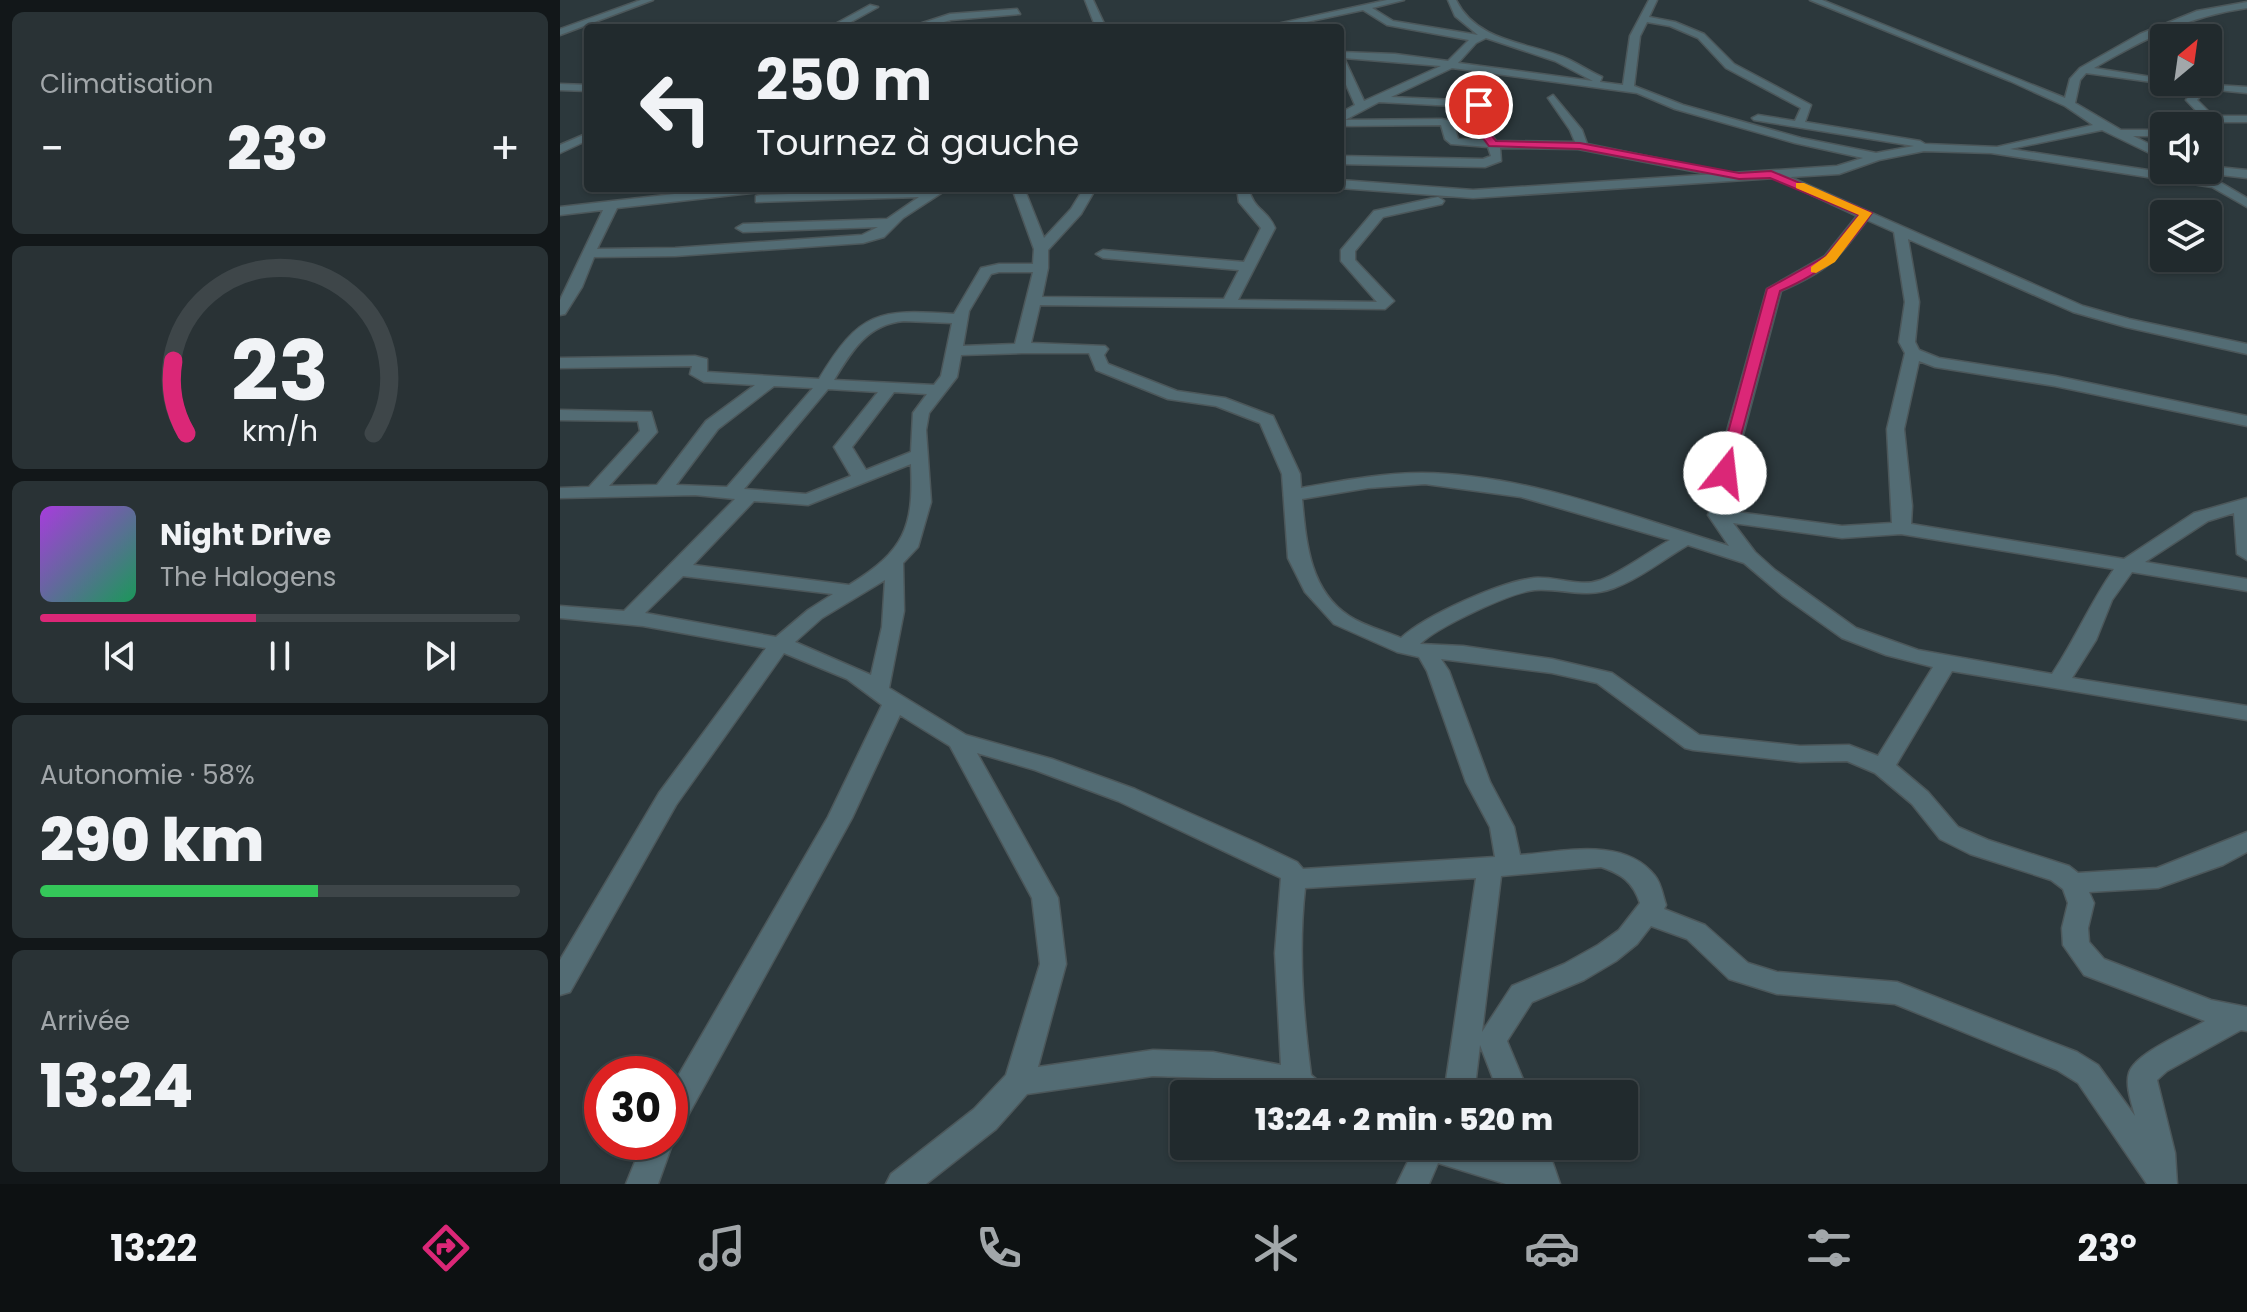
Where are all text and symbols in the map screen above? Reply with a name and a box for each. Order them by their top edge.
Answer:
north arrow [2150,24,2222,96]
map controls [2150,24,2222,272]
text: 250 m [756,41,932,120]
icon: left [624,56,728,160]
text: Climatisation [40,66,213,102]
pin [1445,71,1513,139]
icon: arrive [1457,83,1501,127]
text: 23° [227,107,327,191]
button: sound [2150,112,2222,184]
text: Tournez à gauche [756,117,1079,168]
text: − [40,118,64,179]
text: + [490,118,520,179]
button: layers [2150,200,2222,272]
text: 23 [231,312,329,428]
text: km/h [242,411,318,451]
position arrow [1683,431,1767,515]
text: Night Drive [160,513,331,556]
text: The Halogens [160,559,336,595]
icon: previous [98,634,142,678]
icon: pause [258,634,302,678]
icon: next [418,634,462,678]
text: Autonomie · 58% [40,757,255,793]
text: 290 km [40,798,264,882]
text: Arrivée [40,1003,130,1039]
text: 13:24 [40,1044,194,1128]
speed limit sign: 30 [584,1056,688,1160]
text: 13:24 · 2 min · 520 m [1255,1098,1553,1141]
icon: directions [418,1220,474,1276]
icon: music [694,1220,750,1276]
icon: phone [971,1220,1027,1276]
icon: climate [1248,1220,1304,1276]
icon: car [1524,1220,1580,1276]
icon: filters [1801,1220,1857,1276]
text: 13:22 [110,1223,197,1274]
text: 23° [2078,1223,2137,1274]

